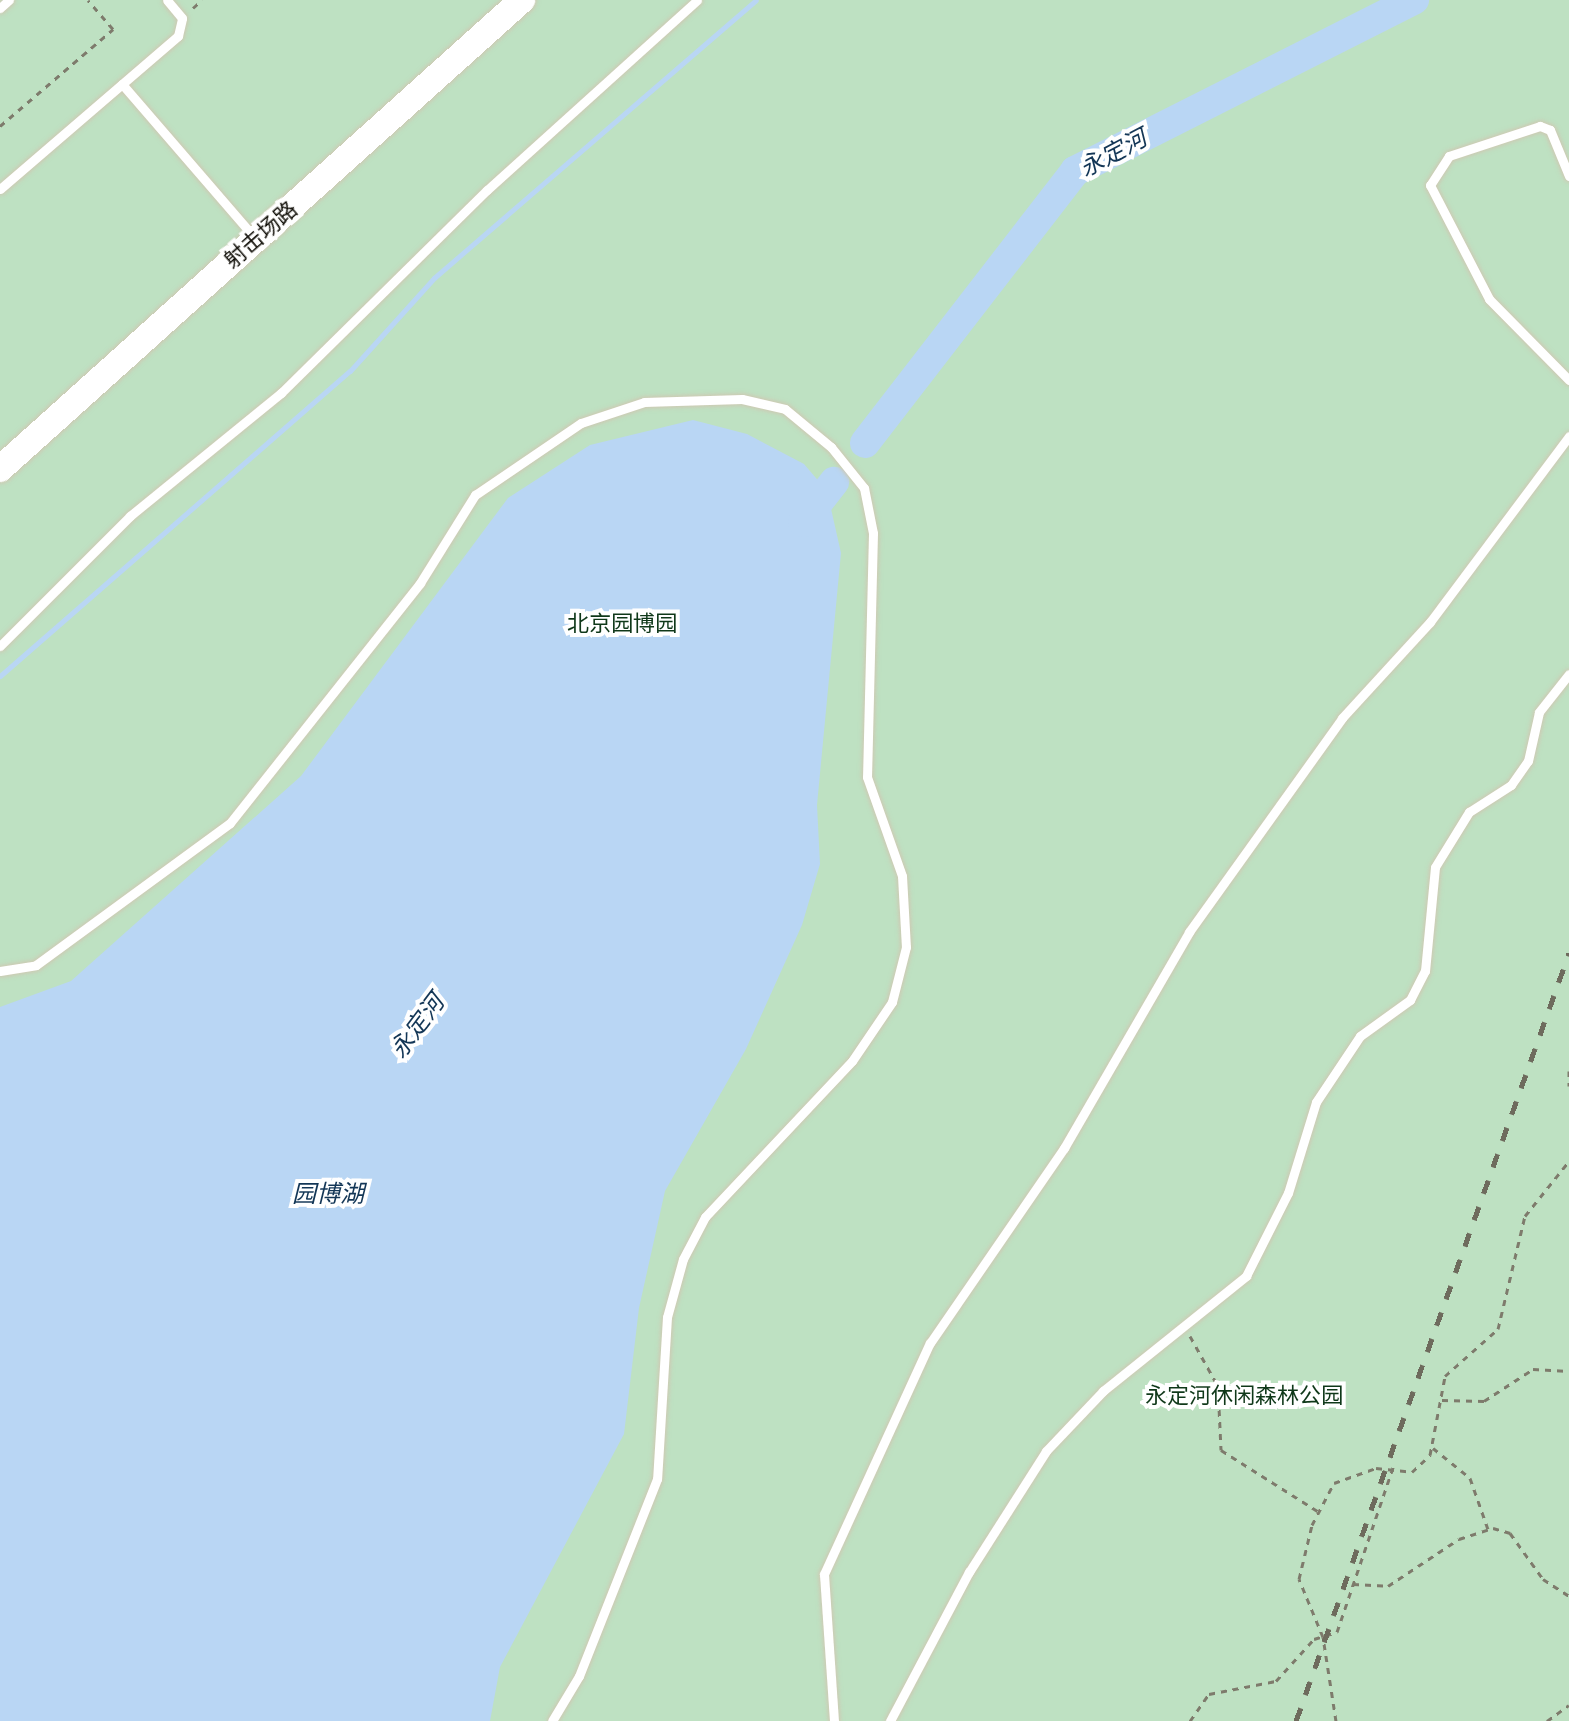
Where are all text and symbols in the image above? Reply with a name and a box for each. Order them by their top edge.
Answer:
water label: 永定河 [1074,123,1152,183]
street label: 射击场路 [218,195,302,273]
park label: 北京园博园 [567,610,677,636]
water label: 永定河 [384,989,450,1063]
water label: 园博湖 [292,1180,364,1208]
park label: 永定河休闲森林公园 [1145,1382,1343,1408]

